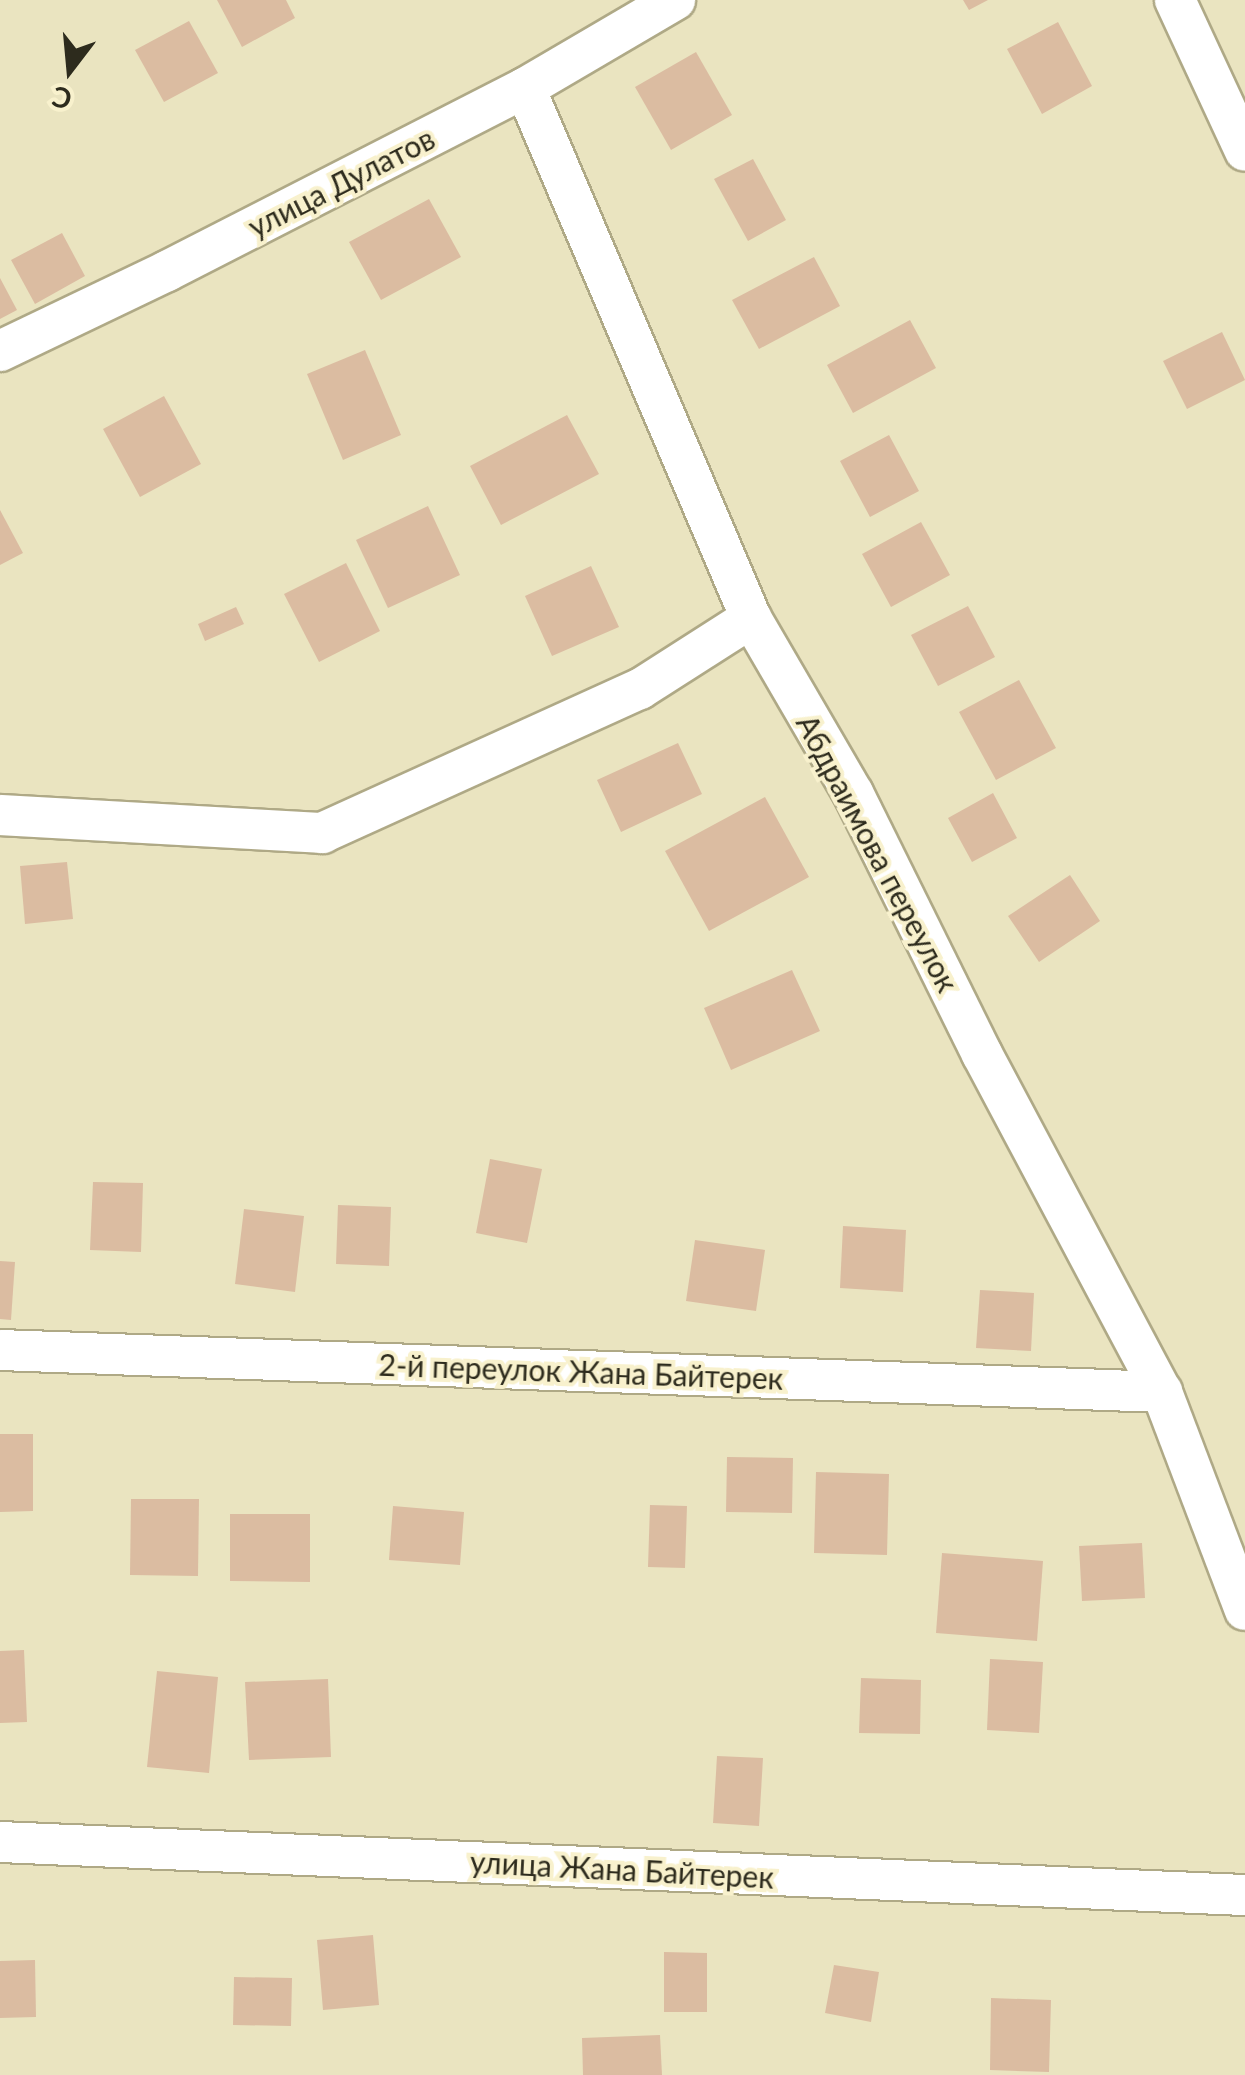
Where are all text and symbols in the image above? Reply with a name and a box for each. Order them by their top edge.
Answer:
north arrow [20,20,120,120]
text: С [48,80,75,118]
street label: улица Дулатов [242,120,440,244]
street label: Абдраимова переулок [790,708,966,998]
street label: 2-й переулок Жана Байтерек [378,1346,784,1396]
street label: улица Жана Байтерек [469,1843,775,1895]

